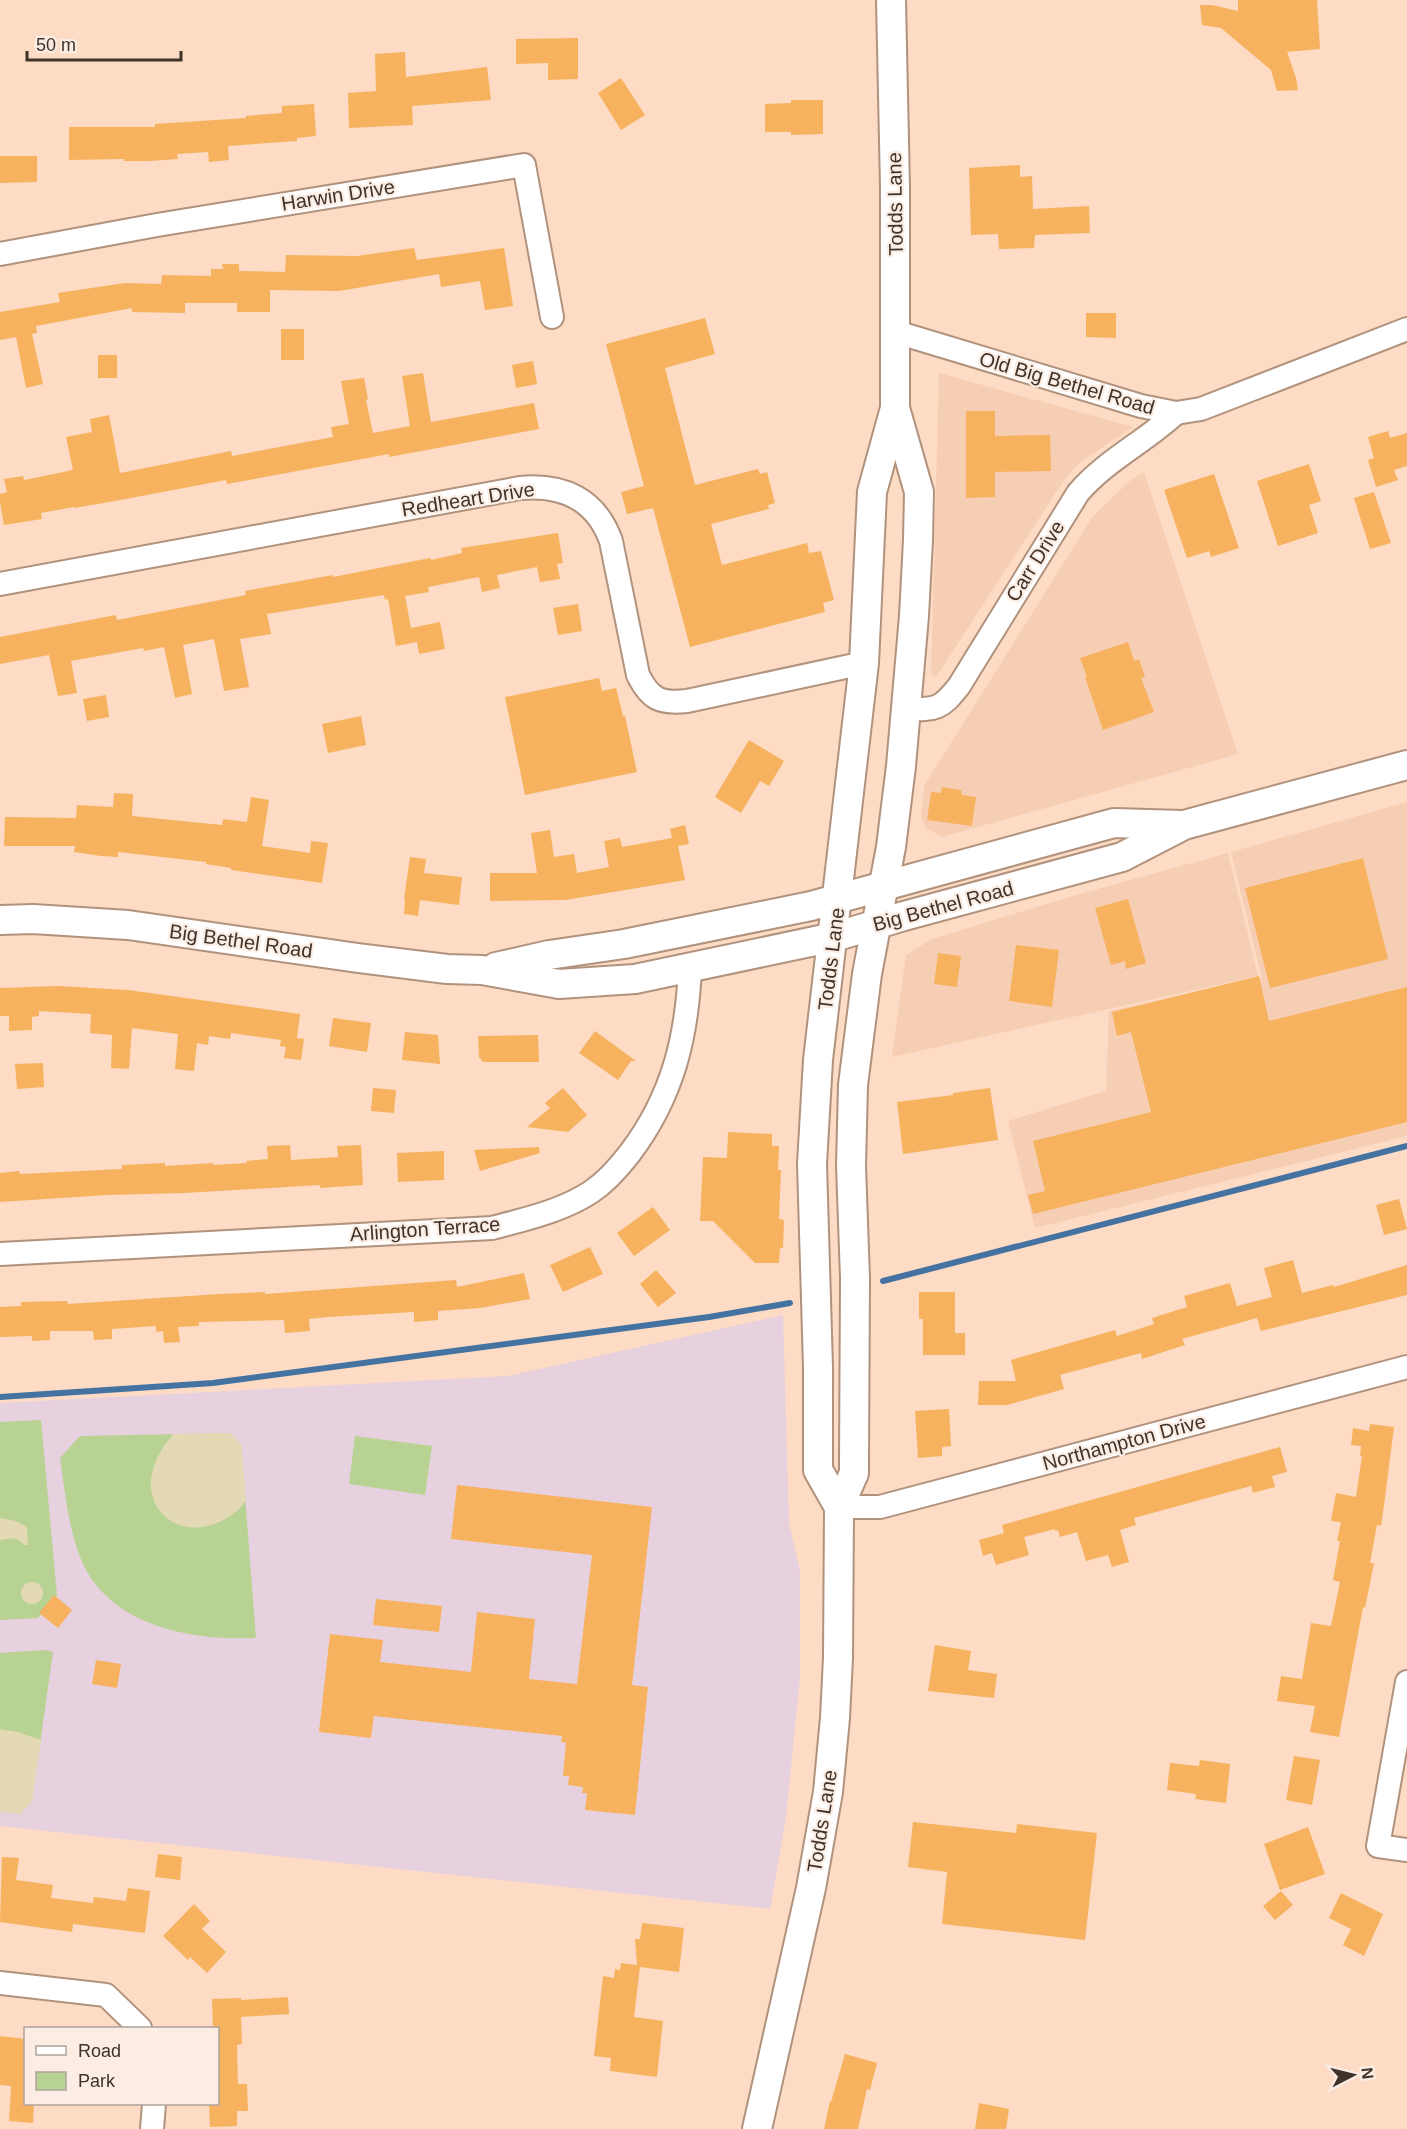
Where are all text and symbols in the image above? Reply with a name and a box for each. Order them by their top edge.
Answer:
scale bar [27,24,182,62]
text: 50 m [36,35,76,55]
street label: Todds Lane [883,152,907,256]
street label: Harwin Drive [280,175,396,215]
street label: Old Big Bethel Road [977,347,1157,419]
street label: Redheart Drive [400,478,536,520]
street label: Carr Drive [1002,517,1068,605]
street label: Big Bethel Road [870,877,1016,935]
street label: Todds Lane [814,906,848,1012]
street label: Big Bethel Road [168,920,314,962]
street label: Arlington Terrace [349,1213,501,1245]
street label: Northampton Drive [1040,1410,1208,1474]
street label: Todds Lane [803,1768,841,1874]
legend [24,2027,219,2105]
text: Road [78,2041,121,2061]
north arrow [1323,2045,1383,2105]
text: N [1358,2066,1377,2080]
text: Park [78,2071,116,2091]

